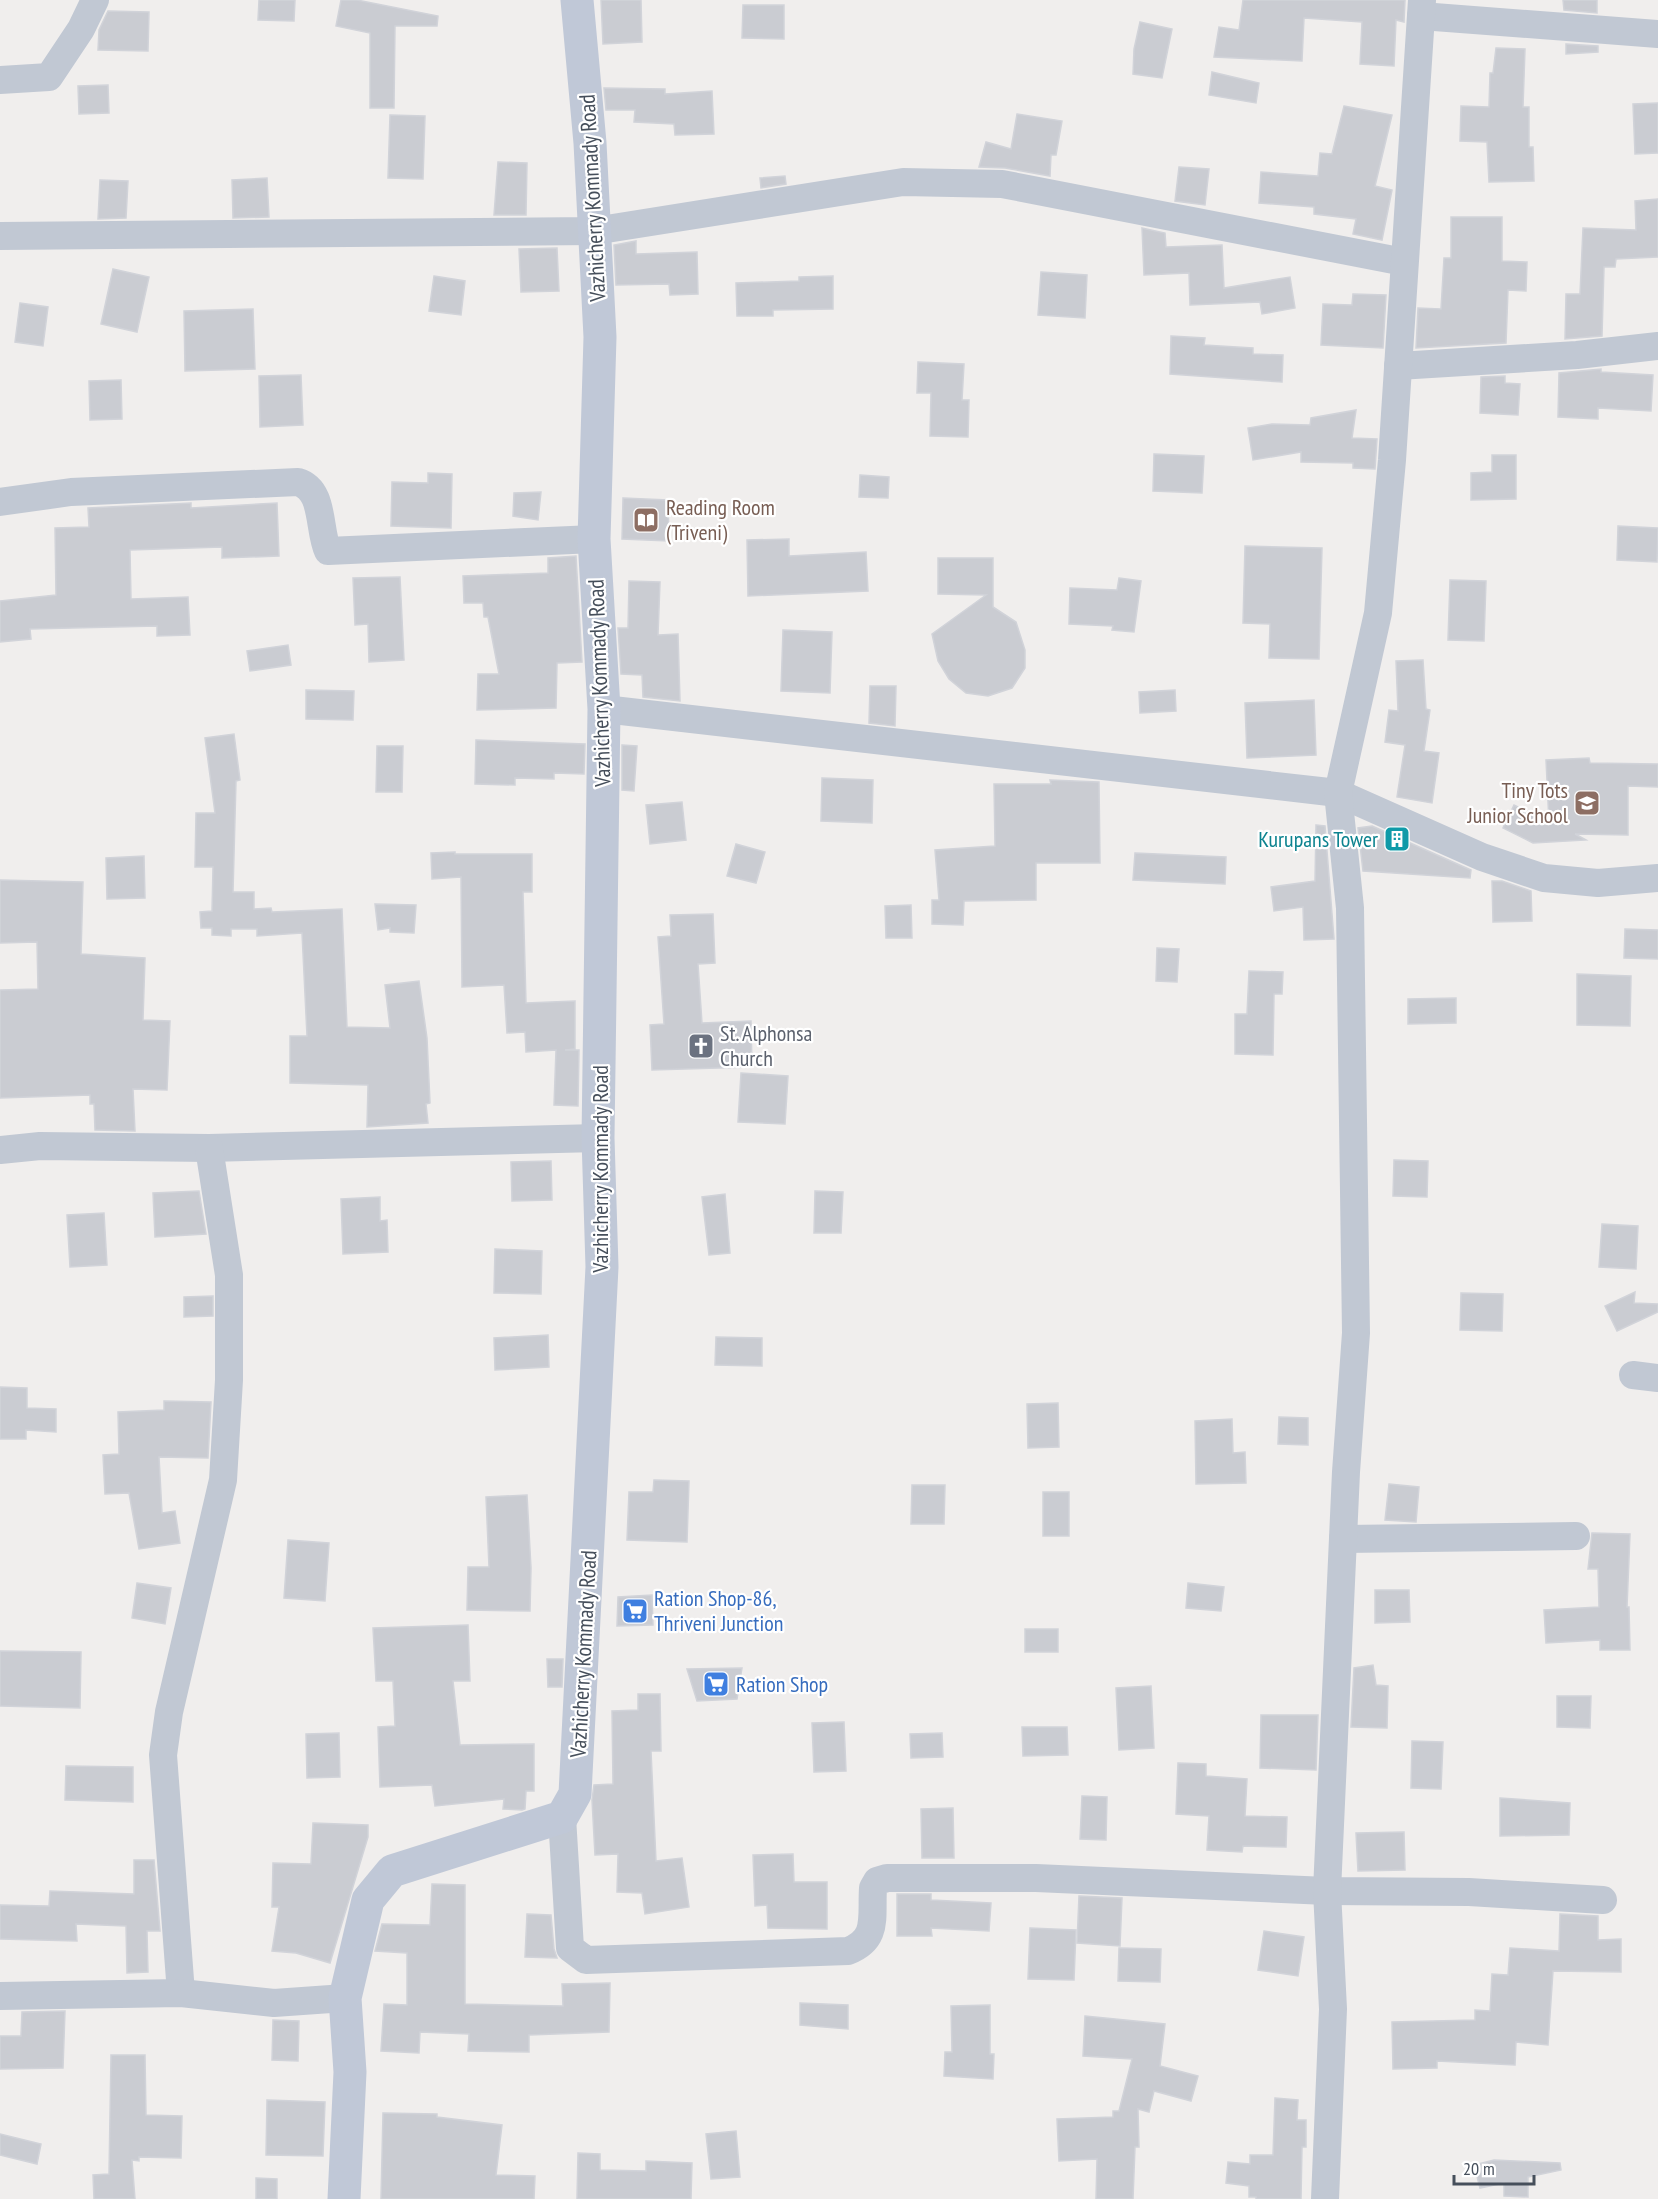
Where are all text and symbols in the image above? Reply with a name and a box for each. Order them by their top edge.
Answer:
street label: Vazhicherry Kommady Road [573,94,611,303]
place label: Reading Room (Triveni) [666,493,775,546]
library icon: Reading Room (Triveni) [631,505,661,535]
street label: Vazhicherry Kommady Road [581,579,617,788]
place label: Tiny Tots Junior School [1466,776,1569,829]
school or university icon: Tiny Tots Junior School [1572,788,1602,818]
building icon: Kurupans Tower [1382,824,1412,854]
place label: Kurupans Tower [1258,825,1378,853]
place label: St. Alphonsa Church [720,1019,812,1072]
church icon: St. Alphonsa Church [686,1031,716,1061]
street label: Vazhicherry Kommady Road [586,1065,614,1274]
street label: Vazhicherry Kommady Road [564,1550,602,1759]
place label: Ration Shop-86, Thriveni Junction [654,1584,783,1637]
supermarket icon: Ration Shop-86, Thriveni Junction [620,1596,650,1626]
supermarket icon: Ration Shop [701,1669,731,1699]
place label: Ration Shop [736,1670,828,1698]
scale bar [1454,2148,1534,2186]
text: 20 m [1463,2157,1495,2180]

